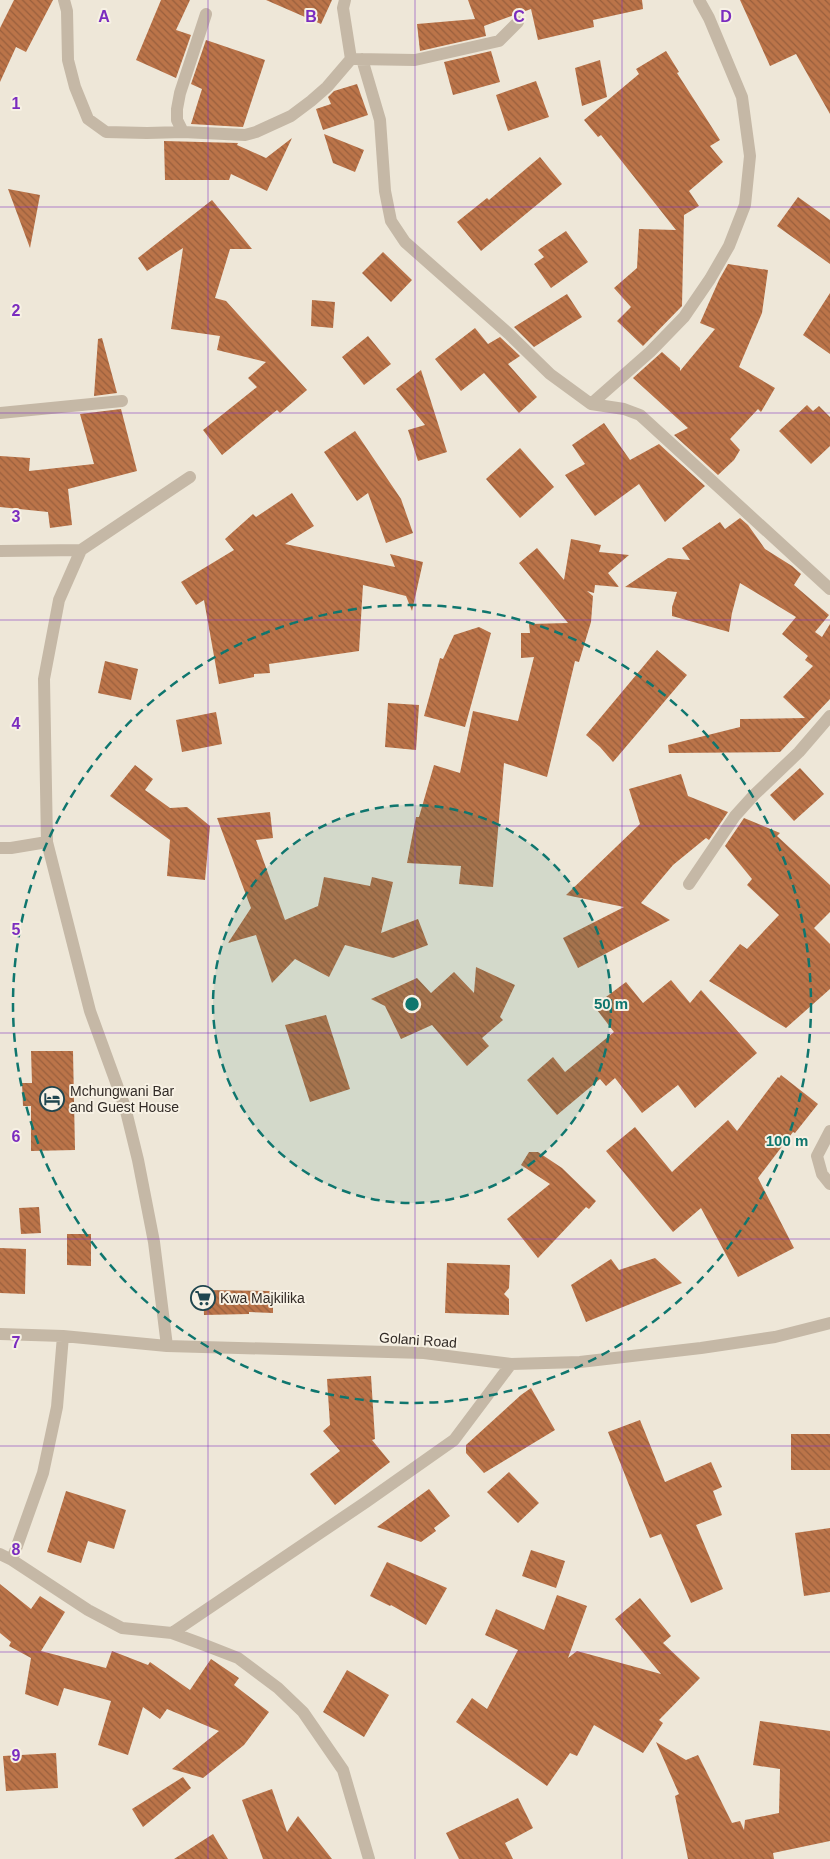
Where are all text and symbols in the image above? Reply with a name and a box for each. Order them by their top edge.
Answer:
text: A [98,8,110,25]
text: B [305,8,317,25]
text: C [513,8,525,25]
text: D [720,8,732,25]
text: 1 [12,95,21,112]
text: 2 [12,302,21,319]
text: 3 [12,508,21,525]
text: 4 [12,715,21,732]
text: 5 [12,921,21,938]
centre of rings [403,995,421,1013]
text: 50 m [594,995,628,1012]
place label: Mchungwani Bar and Guest House [70,1083,179,1115]
hotel icon: Mchungwani Bar and Guest House [39,1086,65,1112]
text: 6 [12,1128,21,1145]
text: 100 m [766,1132,808,1149]
supermarket icon: Kwa Majkilika [190,1285,216,1311]
place label: Kwa Majkilika [220,1290,305,1306]
street label: Golani Road [379,1329,457,1351]
text: 7 [12,1334,21,1351]
text: 8 [12,1541,21,1558]
text: 9 [12,1747,21,1764]

